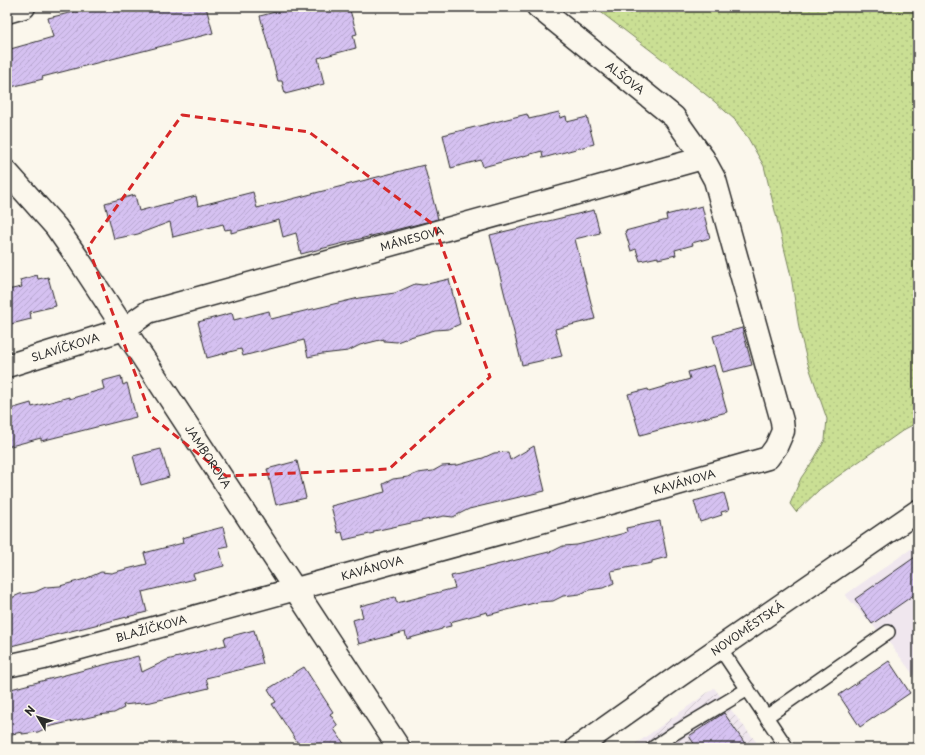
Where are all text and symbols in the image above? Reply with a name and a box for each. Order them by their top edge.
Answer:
street label: ALŠOVA [602,57,649,99]
street label: MÁNESOVA [378,221,446,255]
street label: SLAVÍČKOVA [29,328,102,366]
street label: JAMBOROVA [181,421,236,492]
street label: KAVÁNOVA [651,464,718,498]
street label: KAVÁNOVA [339,551,405,584]
street label: NOVOMĚSTSKÁ [707,597,787,659]
street label: BLAŽÍČKOVA [114,610,189,646]
north arrow [18,697,58,737]
text: N [20,702,39,719]

